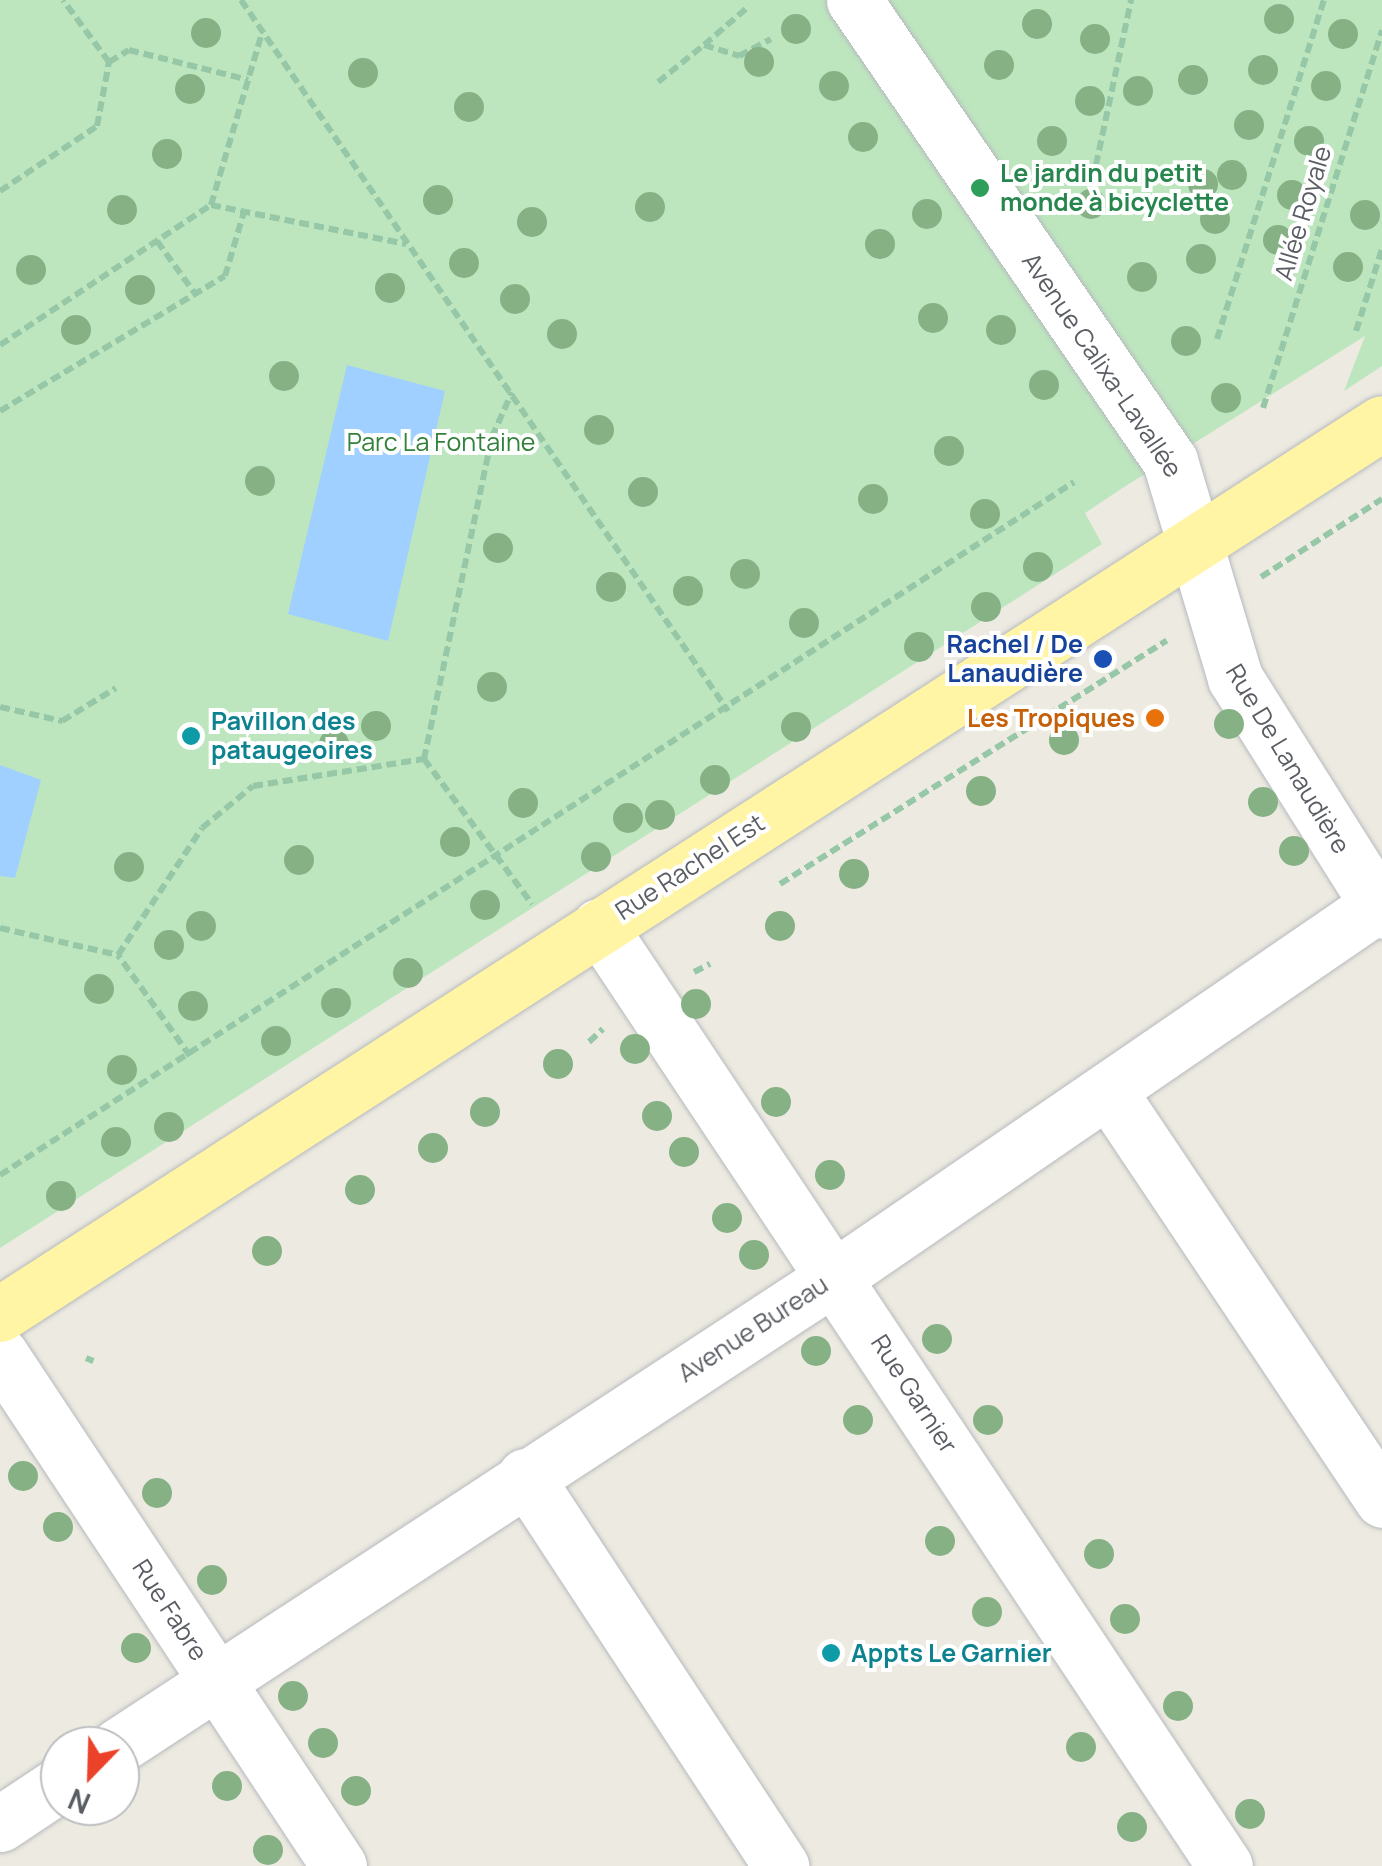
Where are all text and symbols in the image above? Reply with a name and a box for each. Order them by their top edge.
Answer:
street label: Allée Royale [1268,142,1338,284]
place label: Le jardin du petit monde à bicyclette [1000,159,1229,218]
marker: Le jardin du petit monde à bicyclette [969,177,991,199]
street label: Avenue Calixa-Lavallée [1016,247,1188,483]
park label: Parc La Fontaine [347,427,535,457]
place label: Rachel / De Lanaudière [947,630,1083,689]
marker: Rachel / De Lanaudière [1092,648,1114,670]
street label: Rue De Lanaudière [1220,659,1356,859]
place label: Les Tropiques [967,703,1135,733]
place label: Pavillon des pataugeoires [211,707,373,766]
marker: Les Tropiques [1144,707,1166,729]
marker: Pavillon des pataugeoires [180,725,202,747]
street label: Rue Rachel Est [610,808,770,926]
street label: Avenue Bureau [672,1269,834,1389]
street label: Rue Garnier [865,1329,963,1459]
street label: Rue Fabre [126,1554,214,1666]
place label: Appts Le Garnier [851,1638,1052,1668]
marker: Appts Le Garnier [820,1642,842,1664]
north arrow [40,1726,140,1826]
text: N [62,1780,96,1823]

